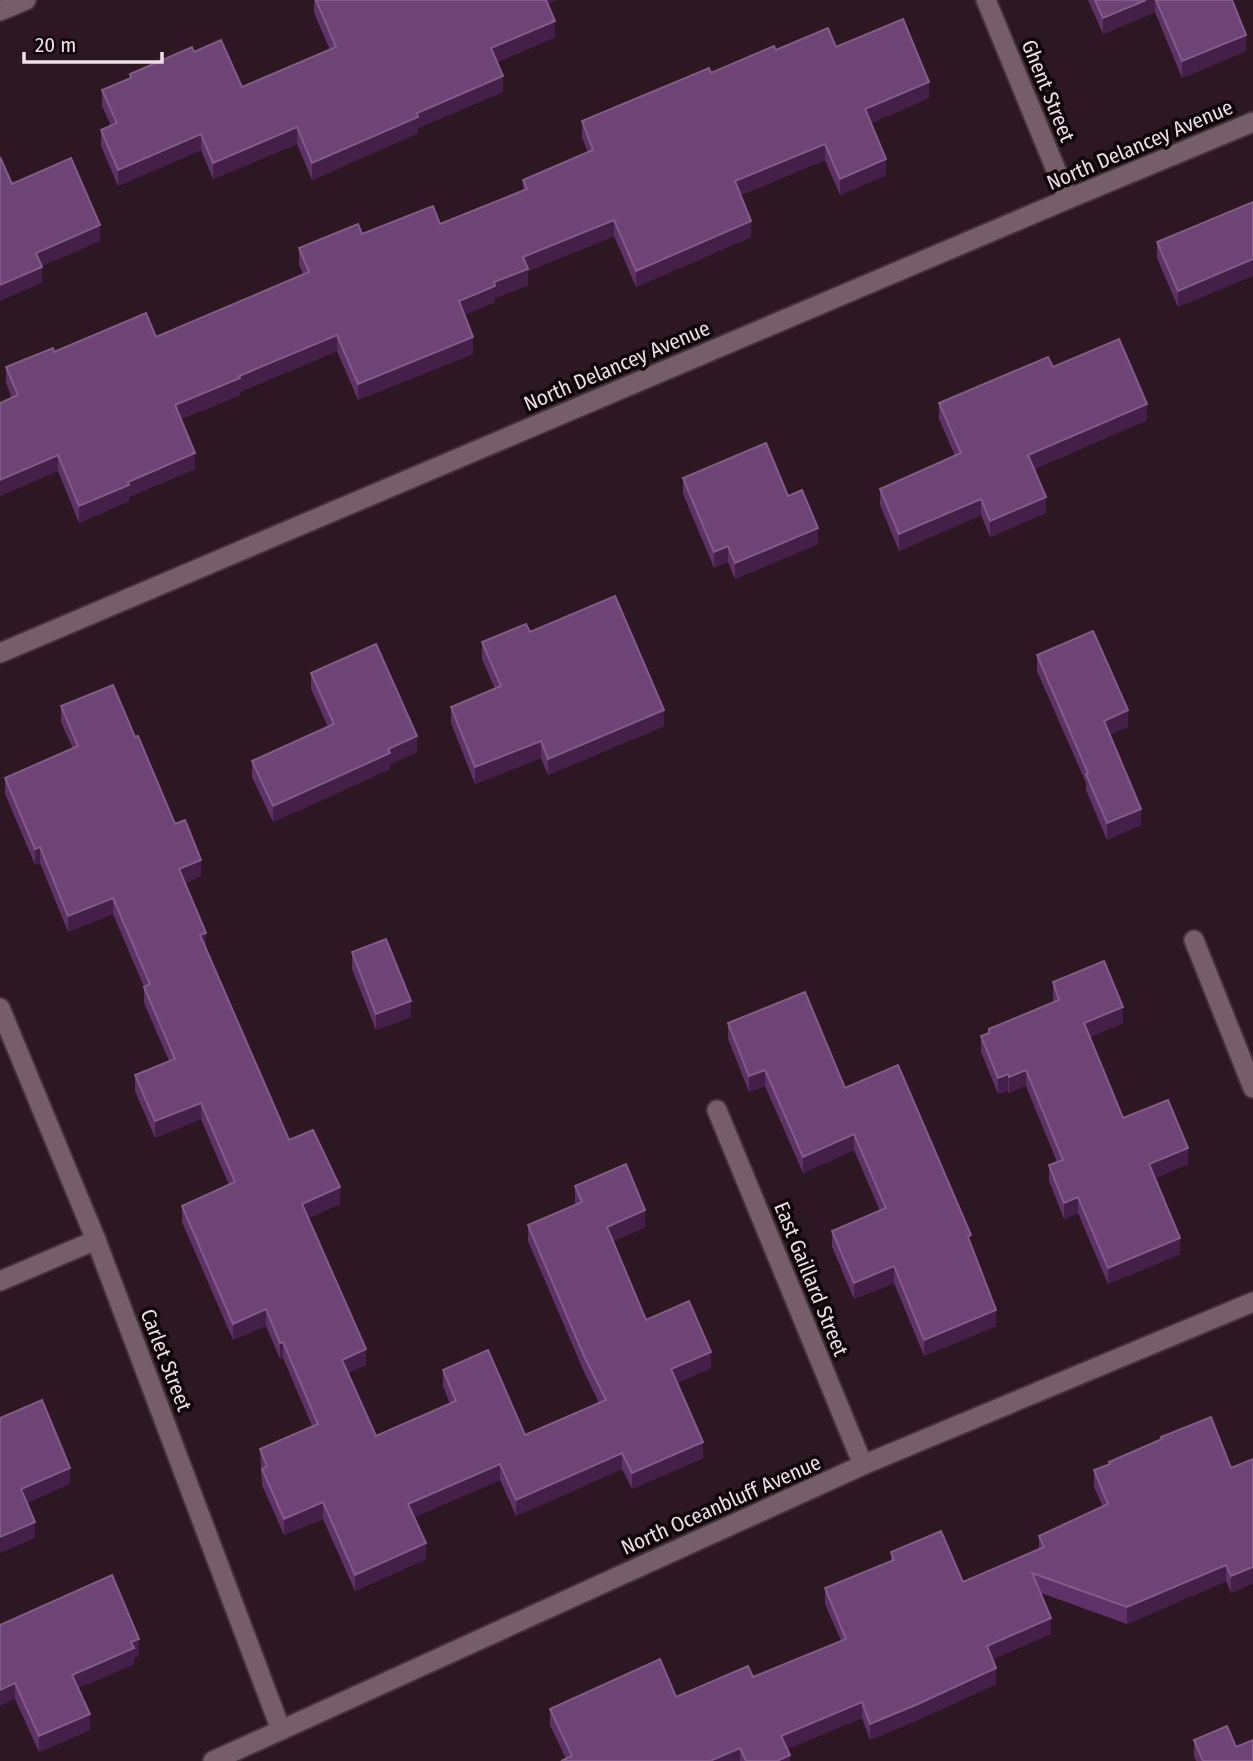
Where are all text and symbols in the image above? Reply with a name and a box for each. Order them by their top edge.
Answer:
scale bar [24,21,163,65]
text: 20 m [35,32,76,58]
street label: Ghent Street [1016,36,1080,146]
street label: North Delancey Avenue [1043,94,1237,196]
street label: North Delancey Avenue [520,315,714,417]
street label: East Gaillard Street [768,1198,854,1360]
street label: Carlet Street [135,1305,197,1415]
street label: North Oceanbluff Avenue [617,1449,825,1561]

